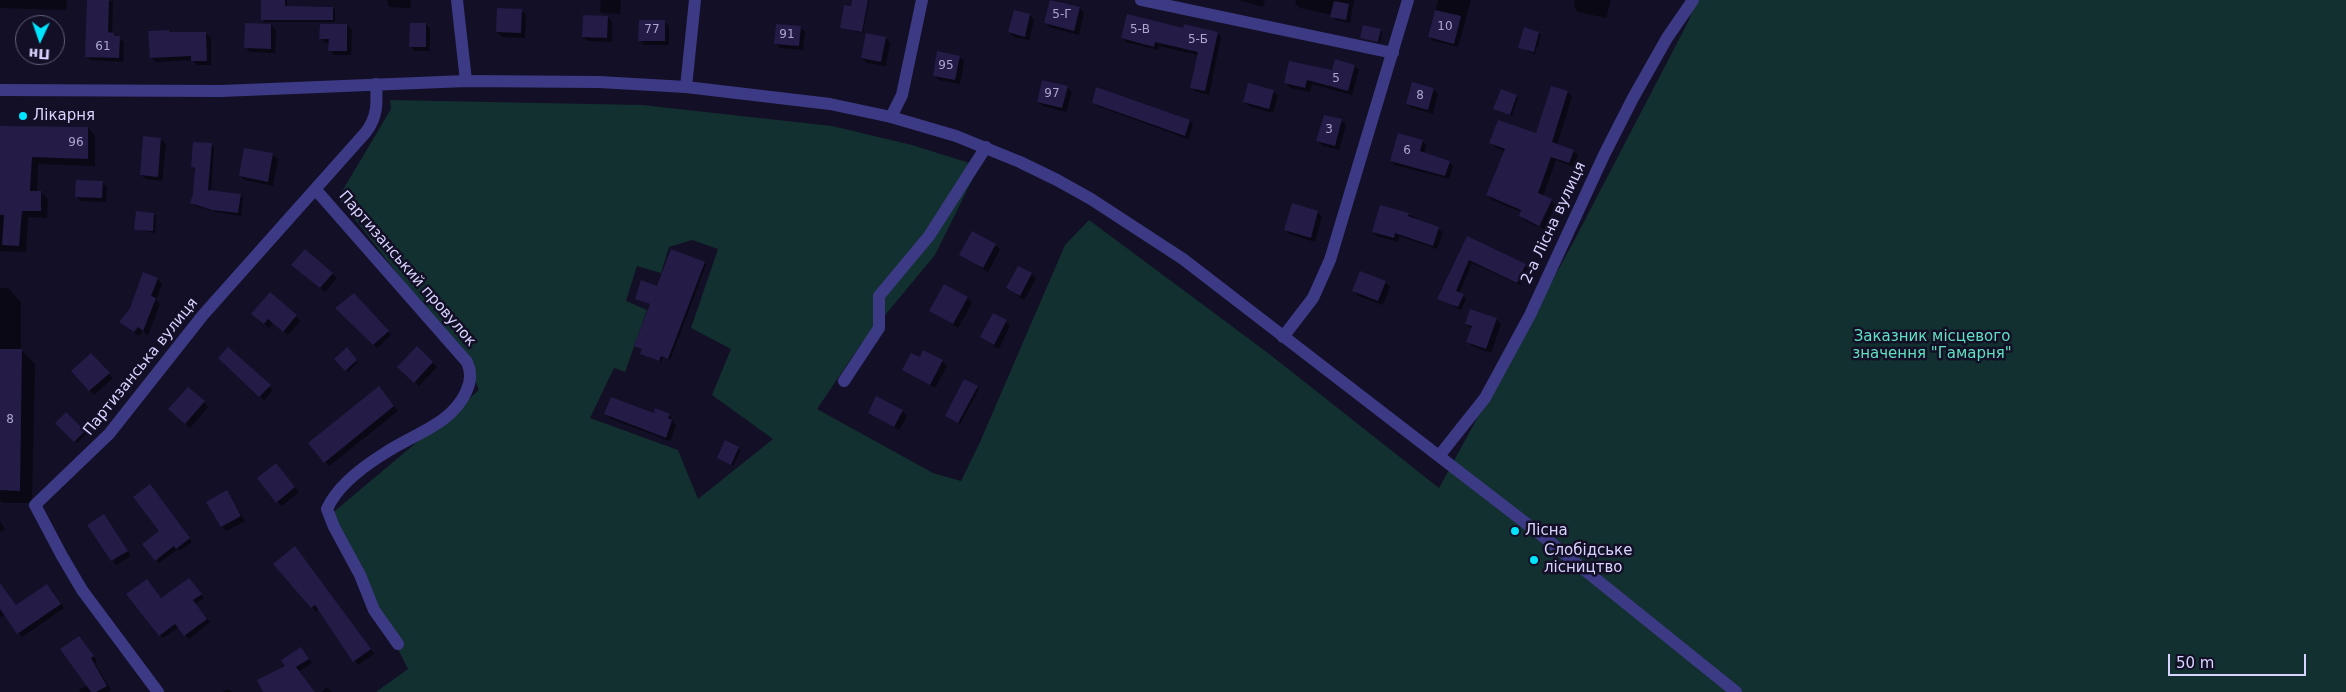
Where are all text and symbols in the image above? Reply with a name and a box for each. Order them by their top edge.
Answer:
house number: 5-Г [1052,8,1072,22]
north arrow [15,15,65,65]
house number: 10 [1437,20,1453,34]
house number: 77 [644,23,660,37]
house number: 5-В [1130,23,1150,37]
house number: 91 [779,28,795,42]
house number: 5-Б [1188,33,1208,47]
house number: 61 [95,40,111,54]
text: Пн [28,45,50,63]
house number: 95 [938,59,954,73]
house number: 5 [1332,72,1340,86]
house number: 97 [1044,87,1060,101]
house number: 8 [1416,89,1424,103]
place label: Лікарня [33,107,95,125]
marker: Лікарня [17,110,29,122]
house number: 3 [1325,123,1333,137]
house number: 96 [68,136,84,150]
house number: 6 [1403,144,1411,158]
street label: 2-а Лісна вулиця [1518,159,1590,287]
street label: Партизанський провулок [335,188,479,350]
street label: Партизанська вулиця [80,295,202,439]
park label: Заказник місцевого значення "Гамарня" [1852,328,2012,363]
house number: 8 [6,413,14,427]
place label: Лісна [1525,522,1568,540]
marker: Лісна [1509,525,1521,537]
place label: Слобідське лісництво [1544,542,1632,577]
marker: Слобідське лісництво [1528,554,1540,566]
scale bar [2171,644,2308,676]
text: 50 m [2176,654,2214,672]

